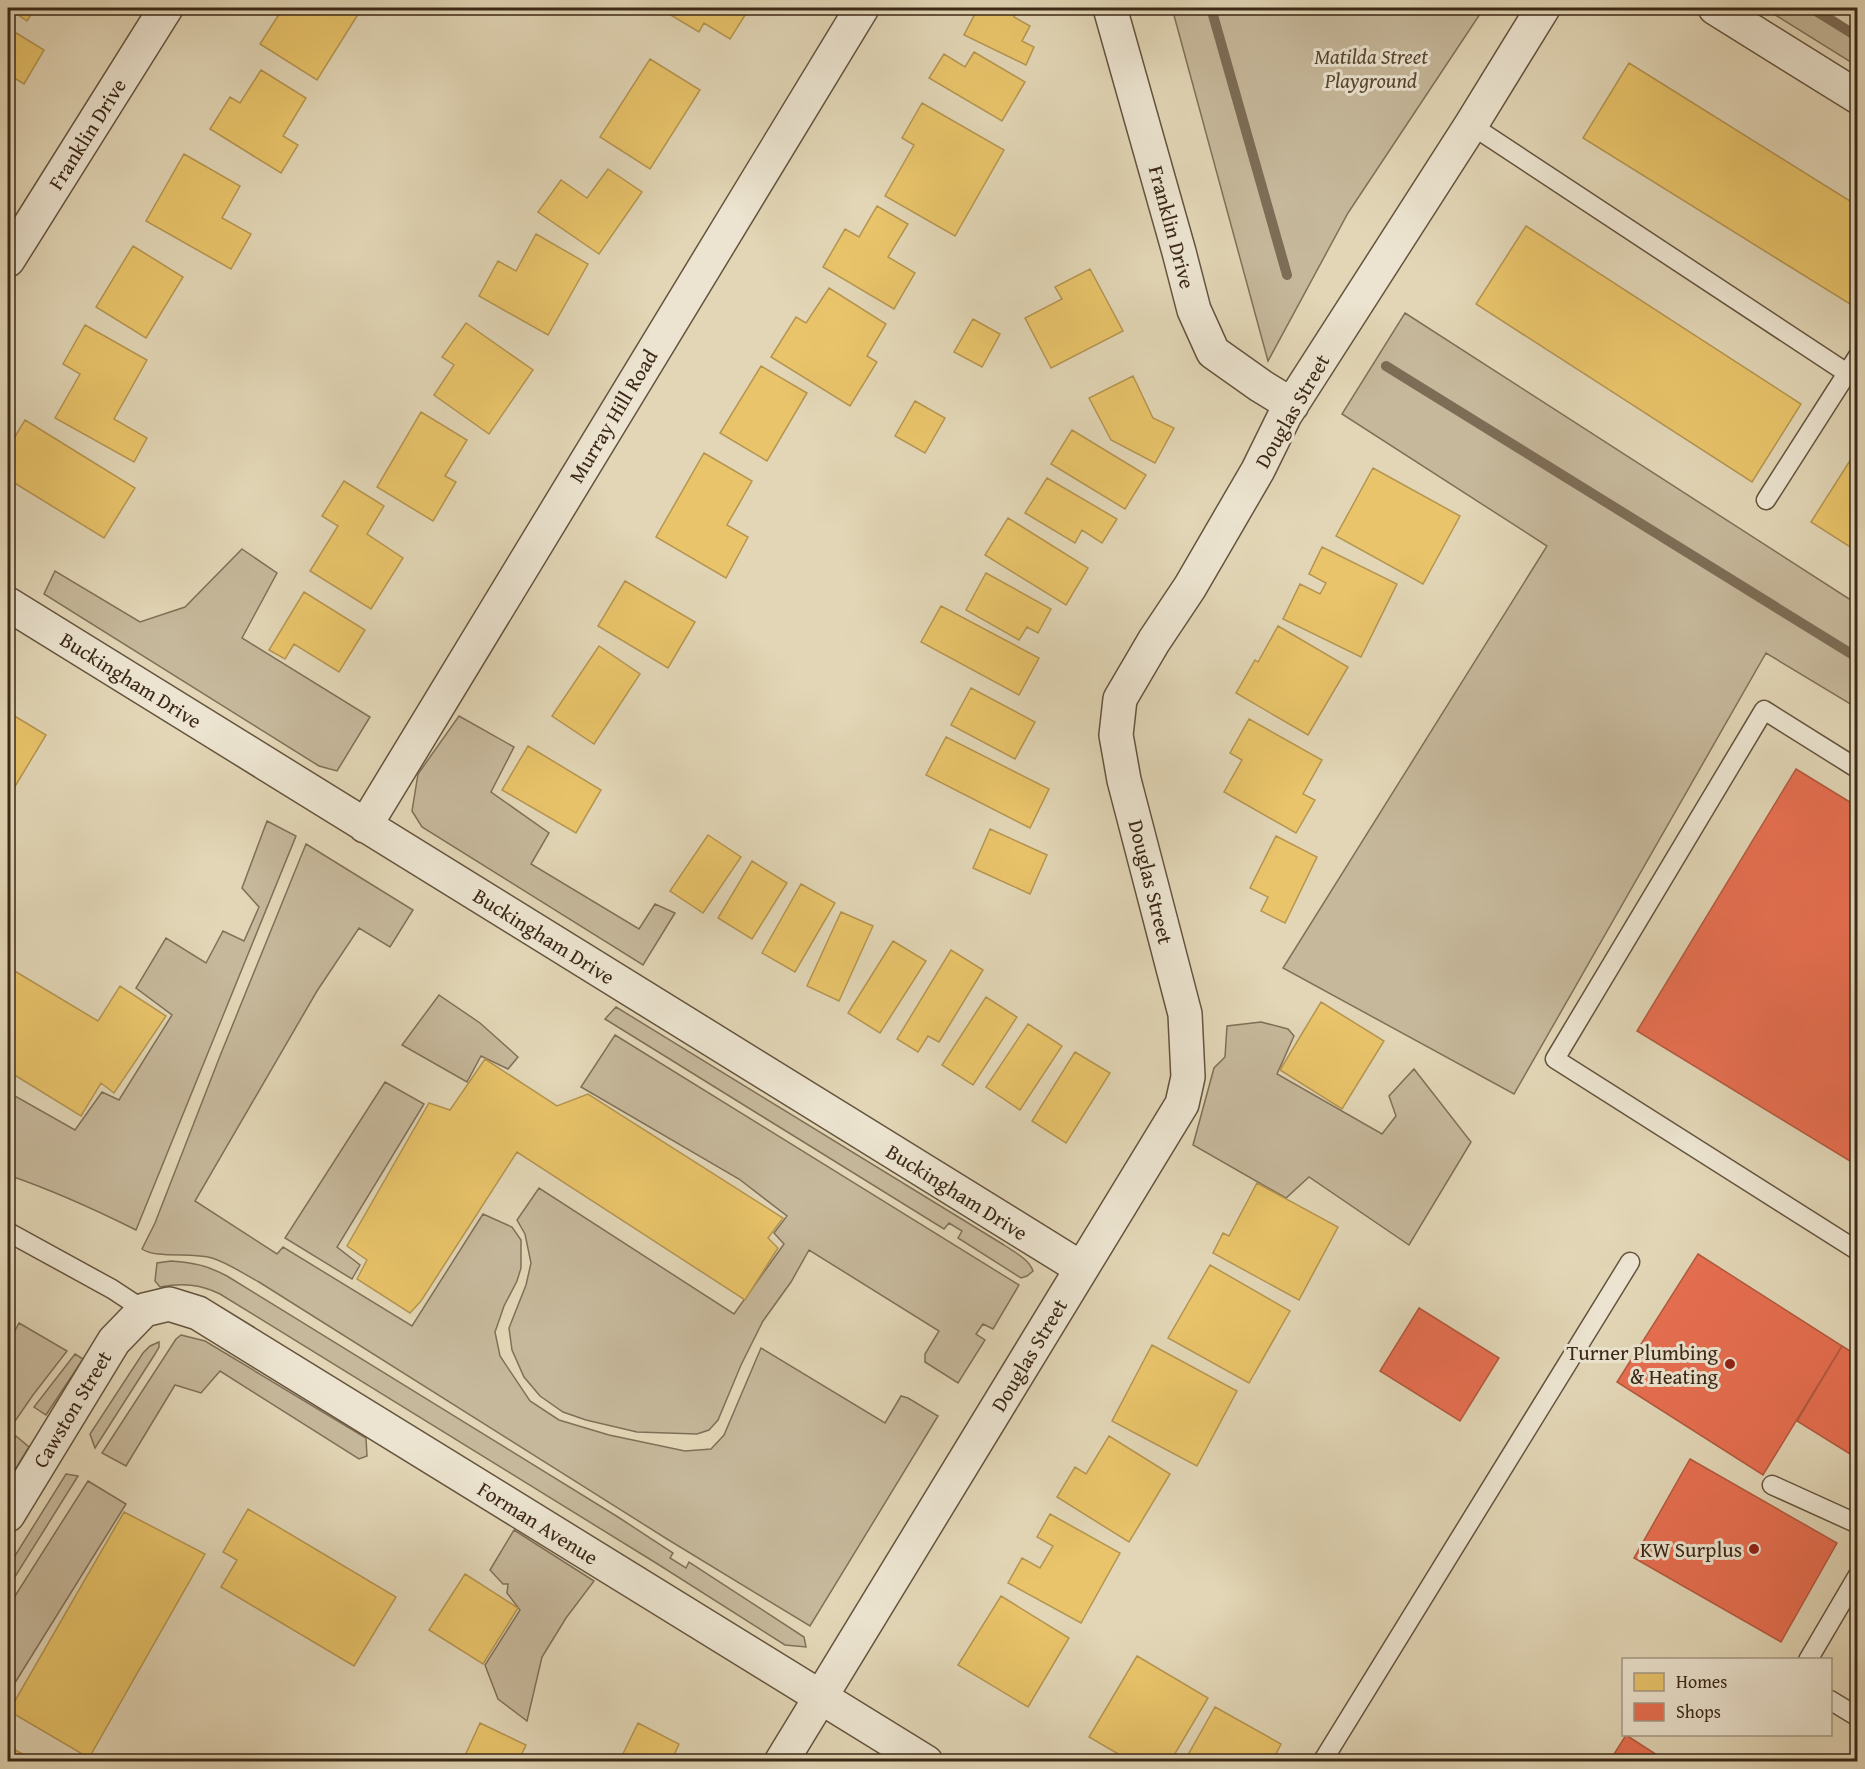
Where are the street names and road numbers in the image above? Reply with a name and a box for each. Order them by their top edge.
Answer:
street label: Franklin Drive [40,72,134,196]
street label: Franklin Drive [1141,162,1203,292]
street label: Murray Hill Road [561,343,666,489]
street label: Douglas Street [1247,348,1338,474]
street label: Buckingham Drive [54,624,208,736]
street label: Douglas Street [1121,817,1182,948]
street label: Buckingham Drive [467,880,621,992]
street label: Buckingham Drive [880,1136,1034,1248]
street label: Douglas Street [983,1292,1075,1418]
street label: Cawston Street [25,1344,120,1474]
street label: Forman Avenue [472,1474,604,1572]

